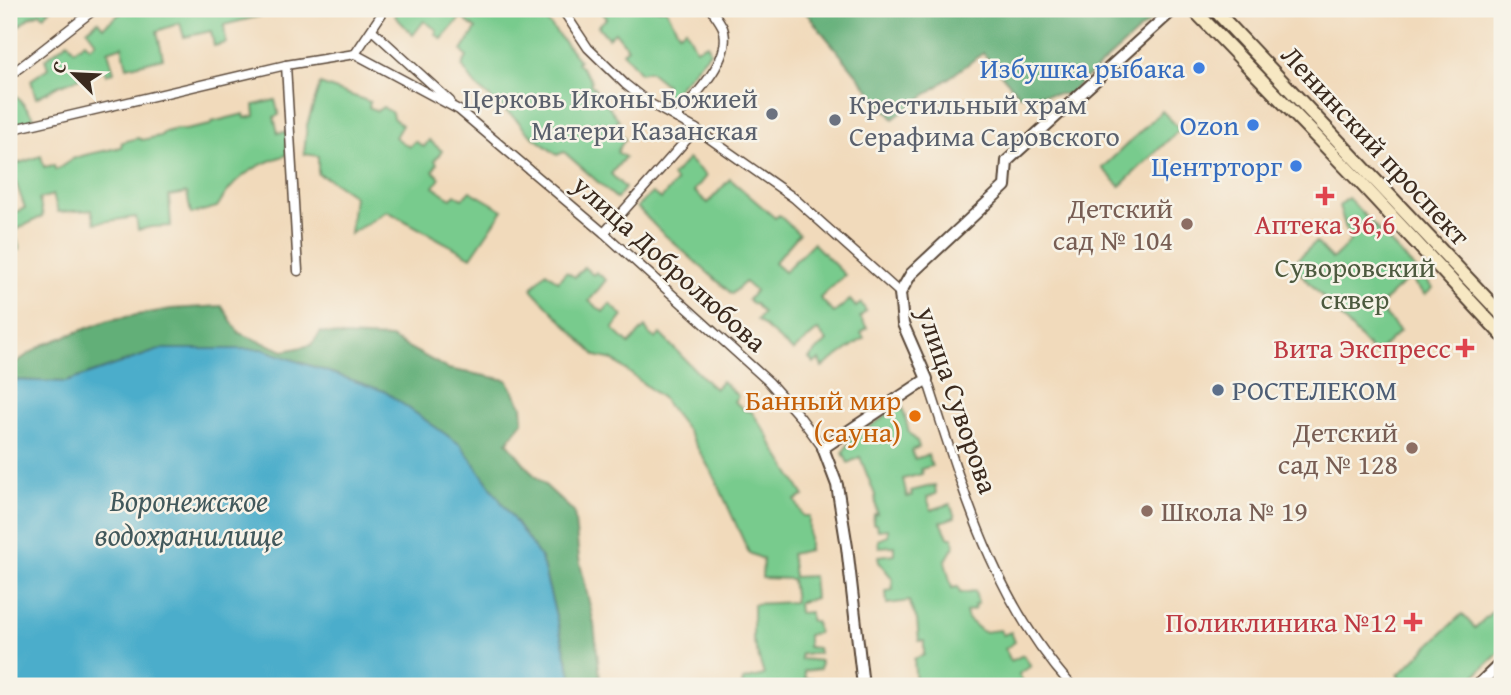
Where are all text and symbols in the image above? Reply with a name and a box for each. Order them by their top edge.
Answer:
street label: Ленинский проспект [1272,35,1481,255]
north arrow [38,38,108,108]
place label: Избушка рыбака [980,47,1186,88]
text: С [43,56,74,78]
marker: Избушка рыбака [1191,60,1207,76]
place label: Церковь Иконы Божией Матери Казанская [463,77,758,150]
place label: Крестильный храм Серафима Саровского [849,83,1120,156]
place label: Ozon [1180,104,1239,145]
marker: Церковь Иконы Божией Матери Казанская [764,106,780,122]
marker: Крестильный храм Серафима Саровского [827,112,843,128]
marker: Ozon [1245,117,1261,133]
place label: Центрторг [1151,145,1282,186]
marker: Центрторг [1288,158,1304,174]
street label: улица Добролюбова [563,163,777,362]
place label: Детский сад № 104 [1053,187,1173,260]
marker: Аптека 36,6 [1317,188,1333,204]
place label: Аптека 36,6 [1255,203,1395,244]
marker: Детский сад № 104 [1179,216,1195,232]
park label: Суворовский сквер [1275,246,1435,319]
street label: улица Суворова [907,300,1010,500]
place label: Вита Экспресс [1274,327,1451,368]
marker: Вита Экспресс [1457,340,1473,356]
place label: РОСТЕЛЕКОМ [1232,369,1397,410]
place label: Банный мир (сауна) [745,379,901,452]
marker: РОСТЕЛЕКОМ [1210,382,1226,398]
marker: Банный мир (сауна) [907,408,923,424]
place label: Детский сад № 128 [1278,411,1398,484]
marker: Детский сад № 128 [1404,440,1420,456]
water label: Воронежское водохранилище [95,478,283,556]
place label: Школа № 19 [1161,490,1308,531]
marker: Школа № 19 [1139,503,1155,519]
place label: Поликлиника №12 [1165,601,1397,642]
marker: Поликлиника №12 [1403,612,1423,632]

